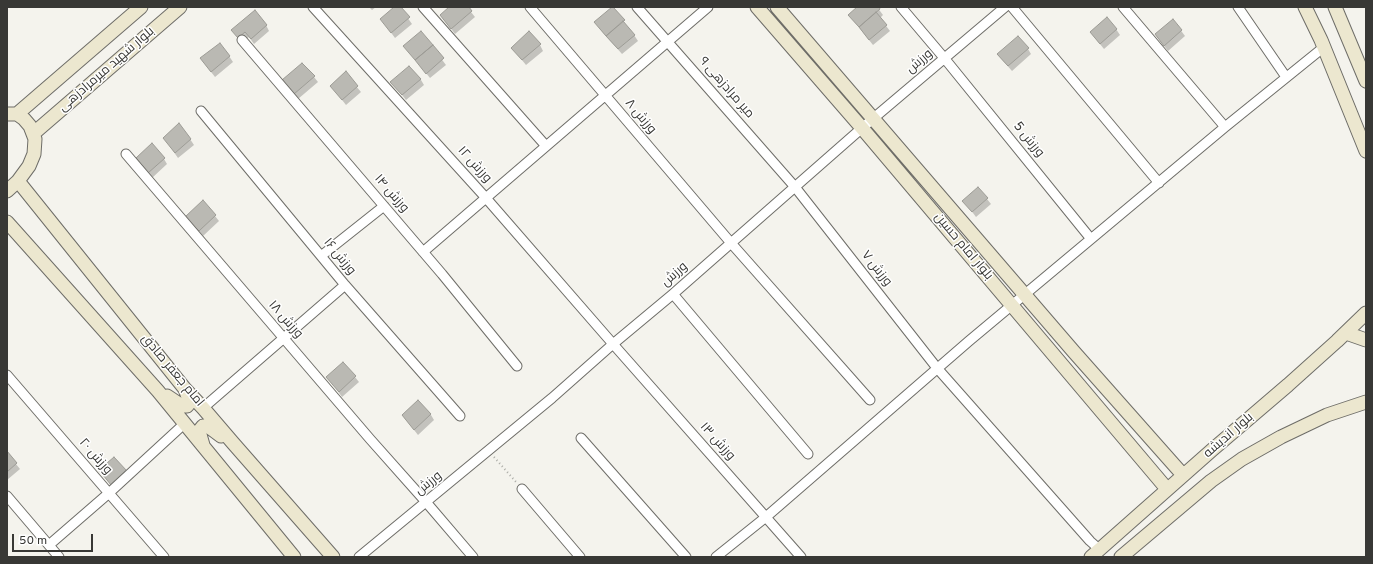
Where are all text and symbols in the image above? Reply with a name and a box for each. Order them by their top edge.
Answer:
street label: بلوار شهید میرمرادزهی [56,24,158,116]
street label: ورزش [904,46,936,78]
street label: میر مرادزهی ۹ [695,54,757,122]
street label: ورزش ۸ [621,96,659,138]
street label: ورزش 5 [1009,119,1047,161]
street label: ورزش ۱۲ [454,144,494,186]
street label: ورزش ۱۴ [370,172,412,216]
street label: بلوار امام حسین [930,210,996,284]
street label: ورزش ۱۶ [319,235,359,279]
street label: ورزش ۷ [857,248,895,290]
street label: ورزش [659,259,691,291]
street label: ورزش ۱۸ [264,298,306,342]
street label: امام جعفر صادق [137,332,207,410]
street label: بلوار اندیشه [1201,410,1257,462]
street label: ورزش ۱۳ [696,420,738,464]
street label: ورزش ۲۰ [75,436,115,478]
street label: ورزش [413,469,445,499]
scale bar [14,526,95,552]
text: 50 m [19,533,47,549]

